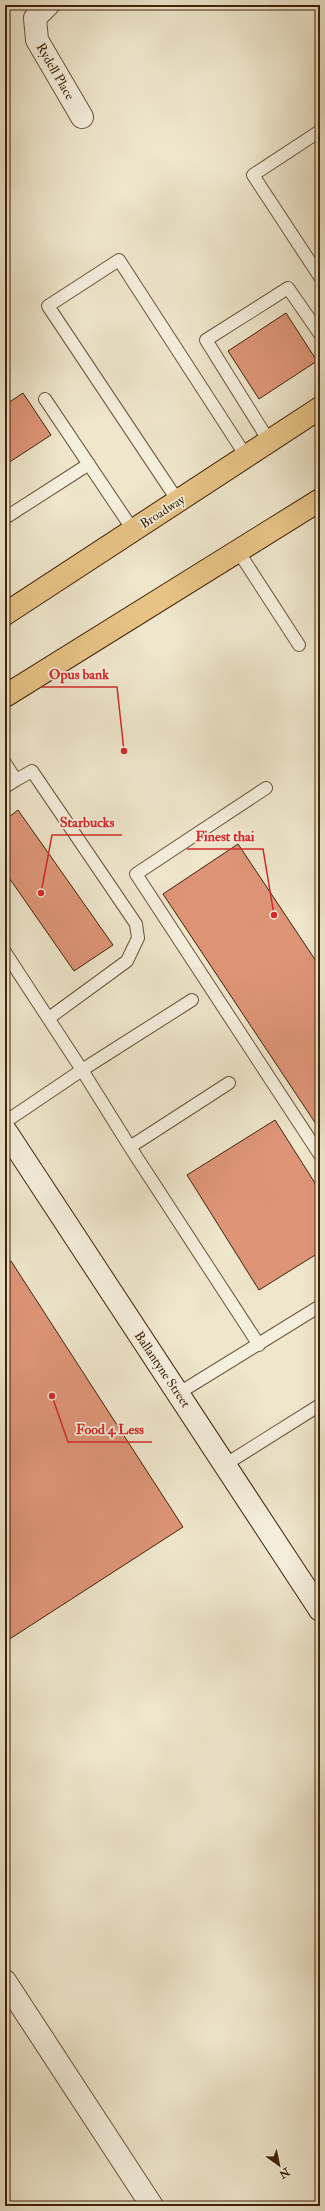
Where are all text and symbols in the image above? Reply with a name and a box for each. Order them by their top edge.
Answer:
street label: Rydell Place [32,40,78,104]
street label: Broadway [137,491,189,533]
callout: Opus bank [41,661,117,687]
text: Opus bank [49,666,109,684]
callout: Starbucks [52,809,122,835]
text: Starbucks [60,814,114,831]
callout: Finest thai [187,823,263,849]
text: Finest thai [195,828,255,845]
street label: Ballantyne Street [130,1328,194,1411]
callout: Food 4 Less [68,1416,152,1442]
text: Food 4 Less [76,1421,144,1438]
north arrow [259,2145,299,2185]
text: N [276,2164,293,2182]

